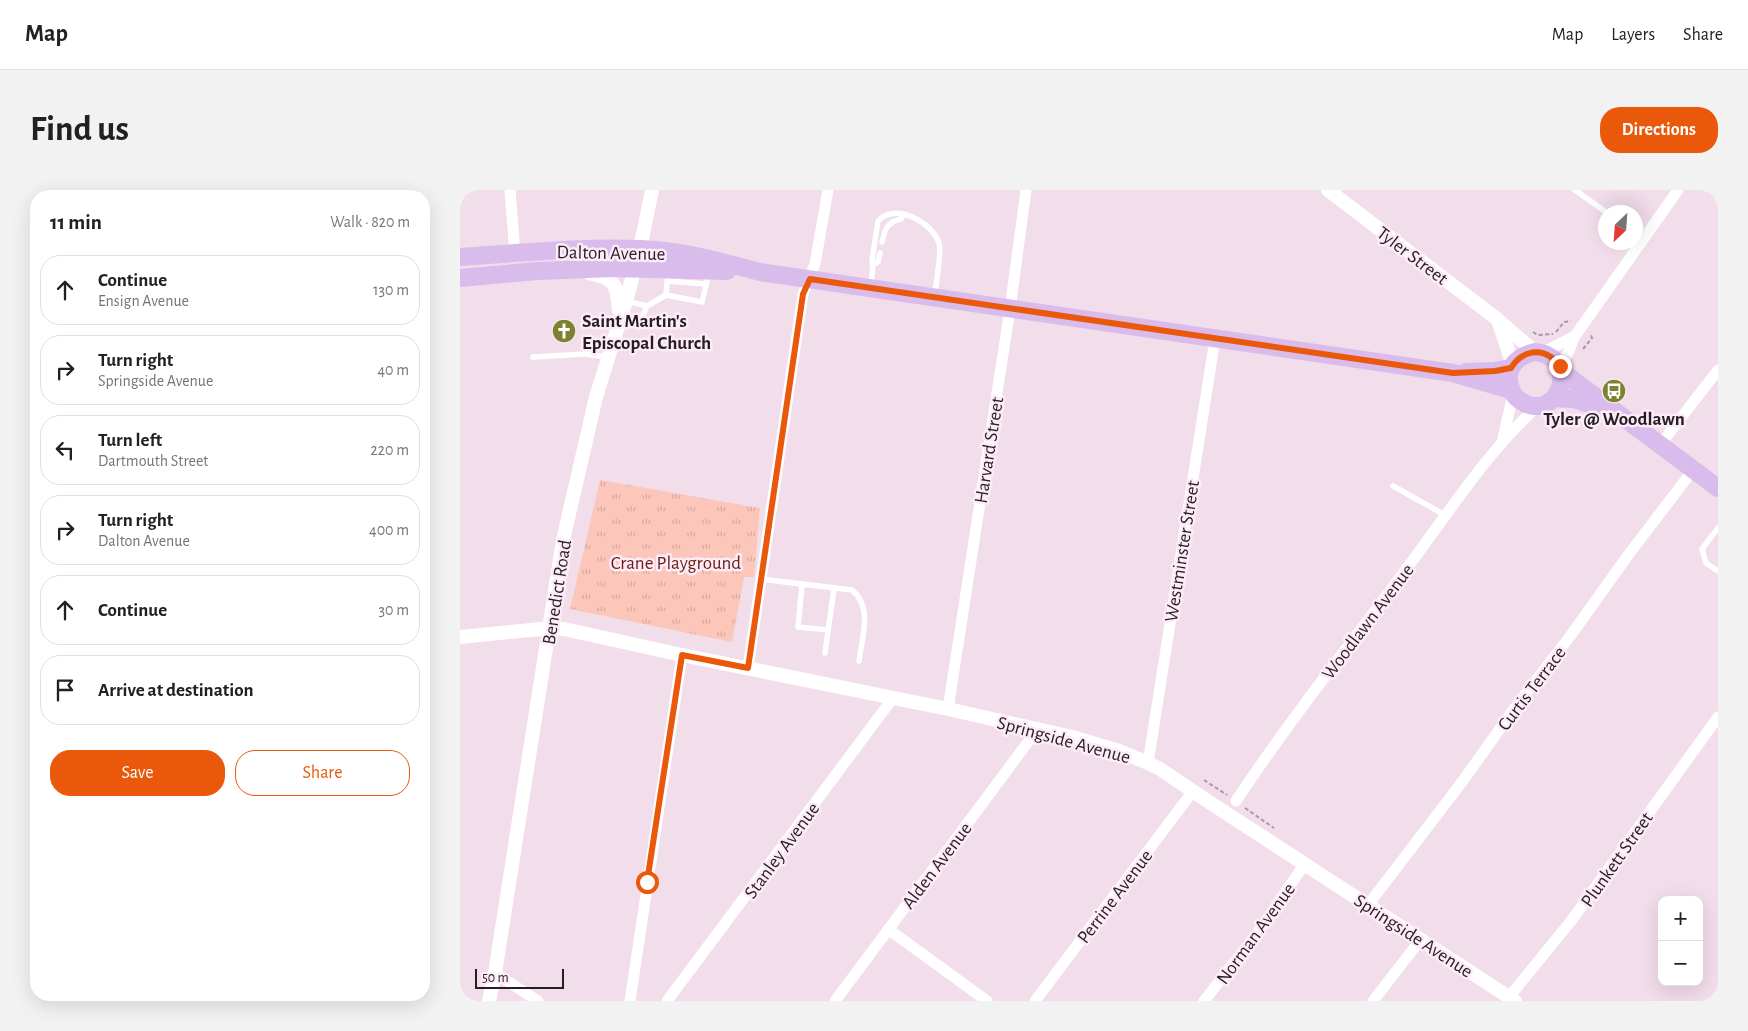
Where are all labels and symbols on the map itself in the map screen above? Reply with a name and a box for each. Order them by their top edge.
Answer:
north arrow [1598,205,1643,250]
street label: Tyler Street [1373,223,1451,289]
street label: Dalton Avenue [556,243,666,264]
place label: Saint Martin's Episcopal Church [582,312,711,353]
church icon: Saint Martin's Episcopal Church [551,318,577,344]
route end [1549,355,1572,378]
bus stop icon: Tyler @ Woodlawn [1601,378,1627,404]
street label: Harvard Street [972,396,1007,505]
place label: Tyler @ Woodlawn [1543,410,1685,429]
street label: Westminster Street [1162,479,1203,623]
street label: Benedict Road [540,538,575,646]
park label: Crane Playground [611,554,741,573]
street label: Woodlawn Avenue [1319,561,1418,683]
street label: Curtis Terrace [1495,643,1570,734]
street label: Springside Avenue [995,714,1132,767]
street label: Stanley Avenue [741,799,823,902]
street label: Plunkett Street [1578,809,1657,911]
street label: Alden Avenue [899,819,976,913]
street label: Perrine Avenue [1074,847,1156,947]
route start [636,871,659,894]
street label: Norman Avenue [1213,880,1299,988]
street label: Springside Avenue [1351,891,1476,982]
scale bar [475,966,564,989]

